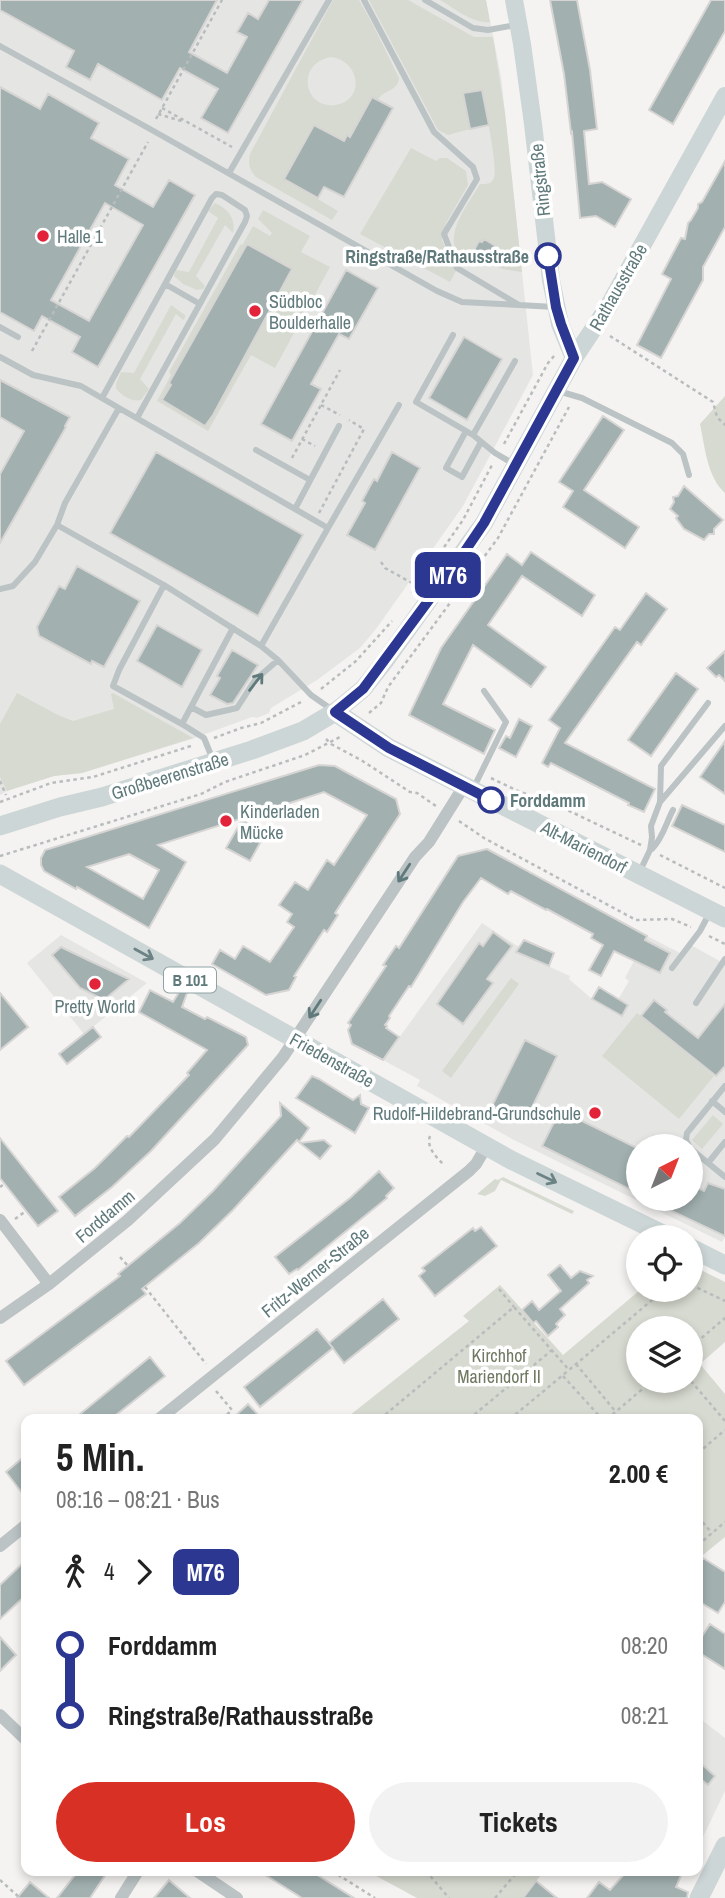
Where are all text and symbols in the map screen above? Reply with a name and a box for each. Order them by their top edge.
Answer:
street label: Ringstraße [524,142,556,218]
place label: Halle 1 [57,224,104,249]
marker: Halle 1 [35,228,51,244]
street label: Rathausstraße [583,239,653,335]
marker: Ringstraße/Rathausstraße [535,243,561,269]
place label: Ringstraße/Rathausstraße [345,244,529,269]
place label: Südbloc Boulderhalle [269,289,351,335]
marker: Südbloc Boulderhalle [247,303,263,319]
line badge: M76 [408,552,488,598]
text: M76 [429,559,467,591]
one-way arrow [248,674,263,692]
street label: Großbeerenstraße [108,746,232,806]
marker: Forddamm [478,787,504,813]
place label: Forddamm [510,788,586,813]
place label: Kinderladen Mücke [240,799,320,845]
marker: Kinderladen Mücke [218,813,234,829]
street label: Alt-Mariendorf [536,814,632,880]
one-way arrow [397,863,411,882]
one-way arrow [133,948,154,961]
road number: B 101 [164,968,216,992]
marker: Pretty World [87,976,103,992]
place label: Pretty World [55,994,135,1019]
one-way arrow [308,998,322,1018]
street label: Friedenstraße [285,1027,379,1093]
place label: Rudolf-Hildebrand-Grundschule [373,1101,581,1126]
marker: Rudolf-Hildebrand-Grundschule [587,1105,603,1121]
north arrow [626,1134,704,1211]
map controls [626,1134,703,1393]
one-way arrow [536,1171,557,1185]
street label: Forddamm [70,1184,140,1248]
street label: Fritz-Werner-Straße [256,1221,374,1323]
button: locate [626,1225,703,1302]
button: layers [626,1316,703,1393]
park label: Kirchhof Mariendorf II [457,1343,541,1389]
text: 5 Min. [56,1432,144,1483]
text: 2.00 € [609,1456,668,1491]
text: 08:16 – 08:21 · Bus [56,1484,220,1515]
icon: walk [56,1553,94,1591]
icon: forward [125,1553,163,1591]
text: 4 [104,1556,115,1587]
text: M76 [187,1556,225,1588]
text: Forddamm [108,1628,217,1663]
text: 08:20 [621,1630,668,1661]
text: Ringstraße/Rathausstraße [108,1698,373,1733]
text: 08:21 [621,1700,668,1731]
button: Los [56,1782,355,1862]
button: Tickets [369,1782,668,1862]

